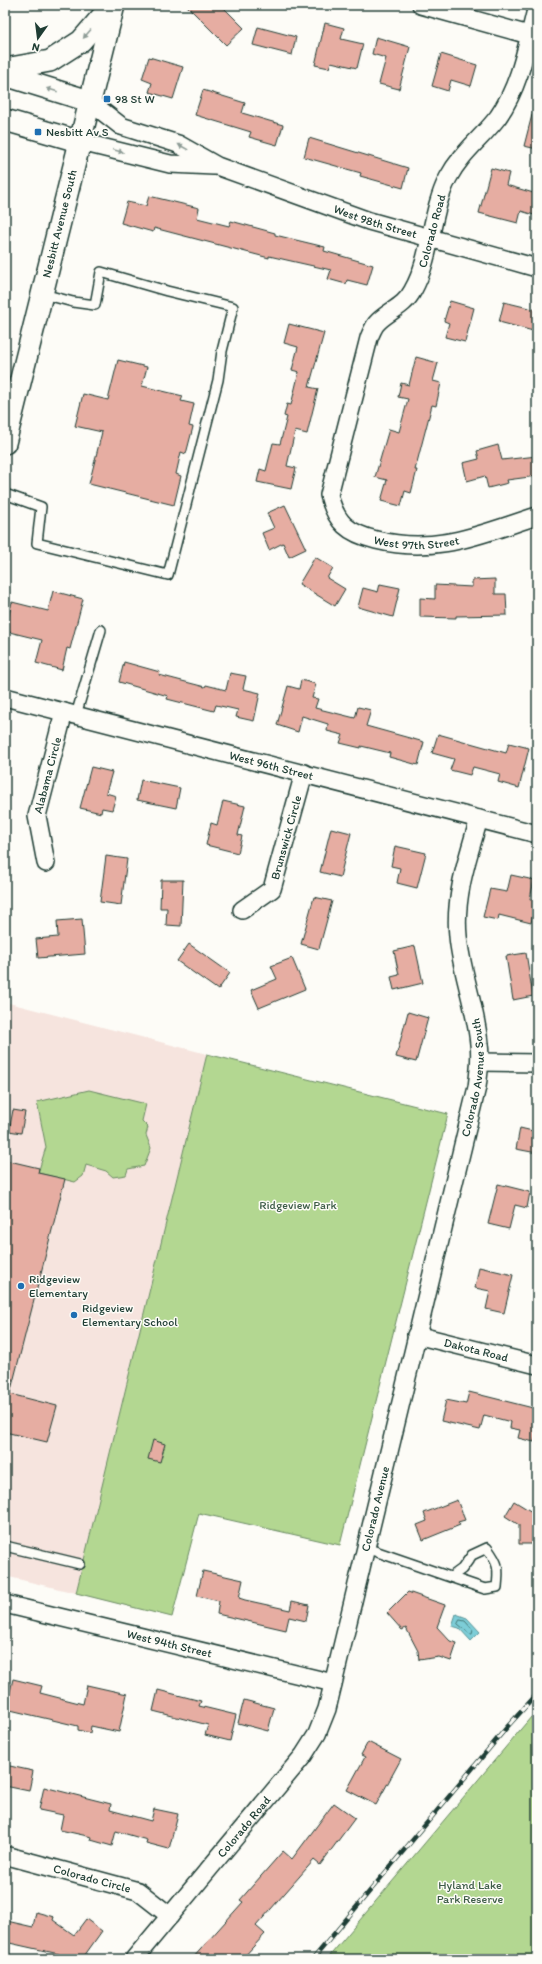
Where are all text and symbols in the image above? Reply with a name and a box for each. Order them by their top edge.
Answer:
north arrow [18,18,58,58]
one-way arrow [83,30,92,39]
text: N [31,40,41,54]
one-way arrow [46,86,58,92]
place label: 98 St W [115,92,155,106]
marker: 98 St W [102,94,112,104]
place label: Nesbitt Av S [46,125,109,139]
marker: Nesbitt Av S [33,127,43,137]
one-way arrow [177,143,189,150]
one-way arrow [112,149,125,155]
street label: Nesbitt Avenue South [39,168,80,279]
street label: Colorado Road [415,192,449,269]
street label: West 98th Street [332,202,419,241]
street label: West 97th Street [372,533,461,552]
street label: Alabama Circle [31,735,64,815]
street label: West 96th Street [228,748,315,783]
street label: Brunswick Circle [268,794,305,881]
street label: Colorado Avenue South [458,1017,487,1138]
park label: Ridgeview Park [259,1198,338,1212]
place label: Ridgeview Elementary [29,1272,88,1300]
marker: Ridgeview Elementary [16,1281,26,1291]
place label: Ridgeview Elementary School [82,1301,178,1329]
marker: Ridgeview Elementary School [69,1310,79,1320]
street label: Dakota Road [443,1335,510,1365]
street label: Colorado Avenue [358,1465,392,1553]
street label: West 94th Street [125,1627,214,1661]
street label: Colorado Road [214,1793,274,1860]
street label: Colorado Circle [52,1861,133,1896]
park label: Hyland Lake Park Reserve [437,1878,504,1906]

